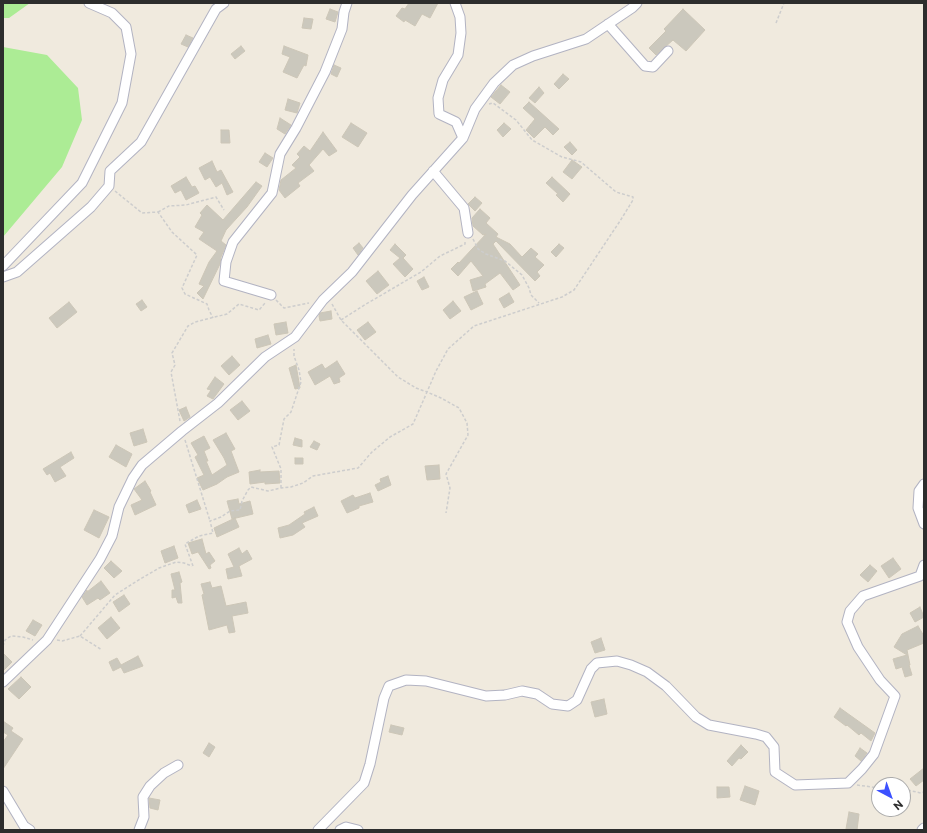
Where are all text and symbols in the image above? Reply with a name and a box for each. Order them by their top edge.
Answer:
north arrow [871,777,911,817]
text: N [891,798,906,813]

